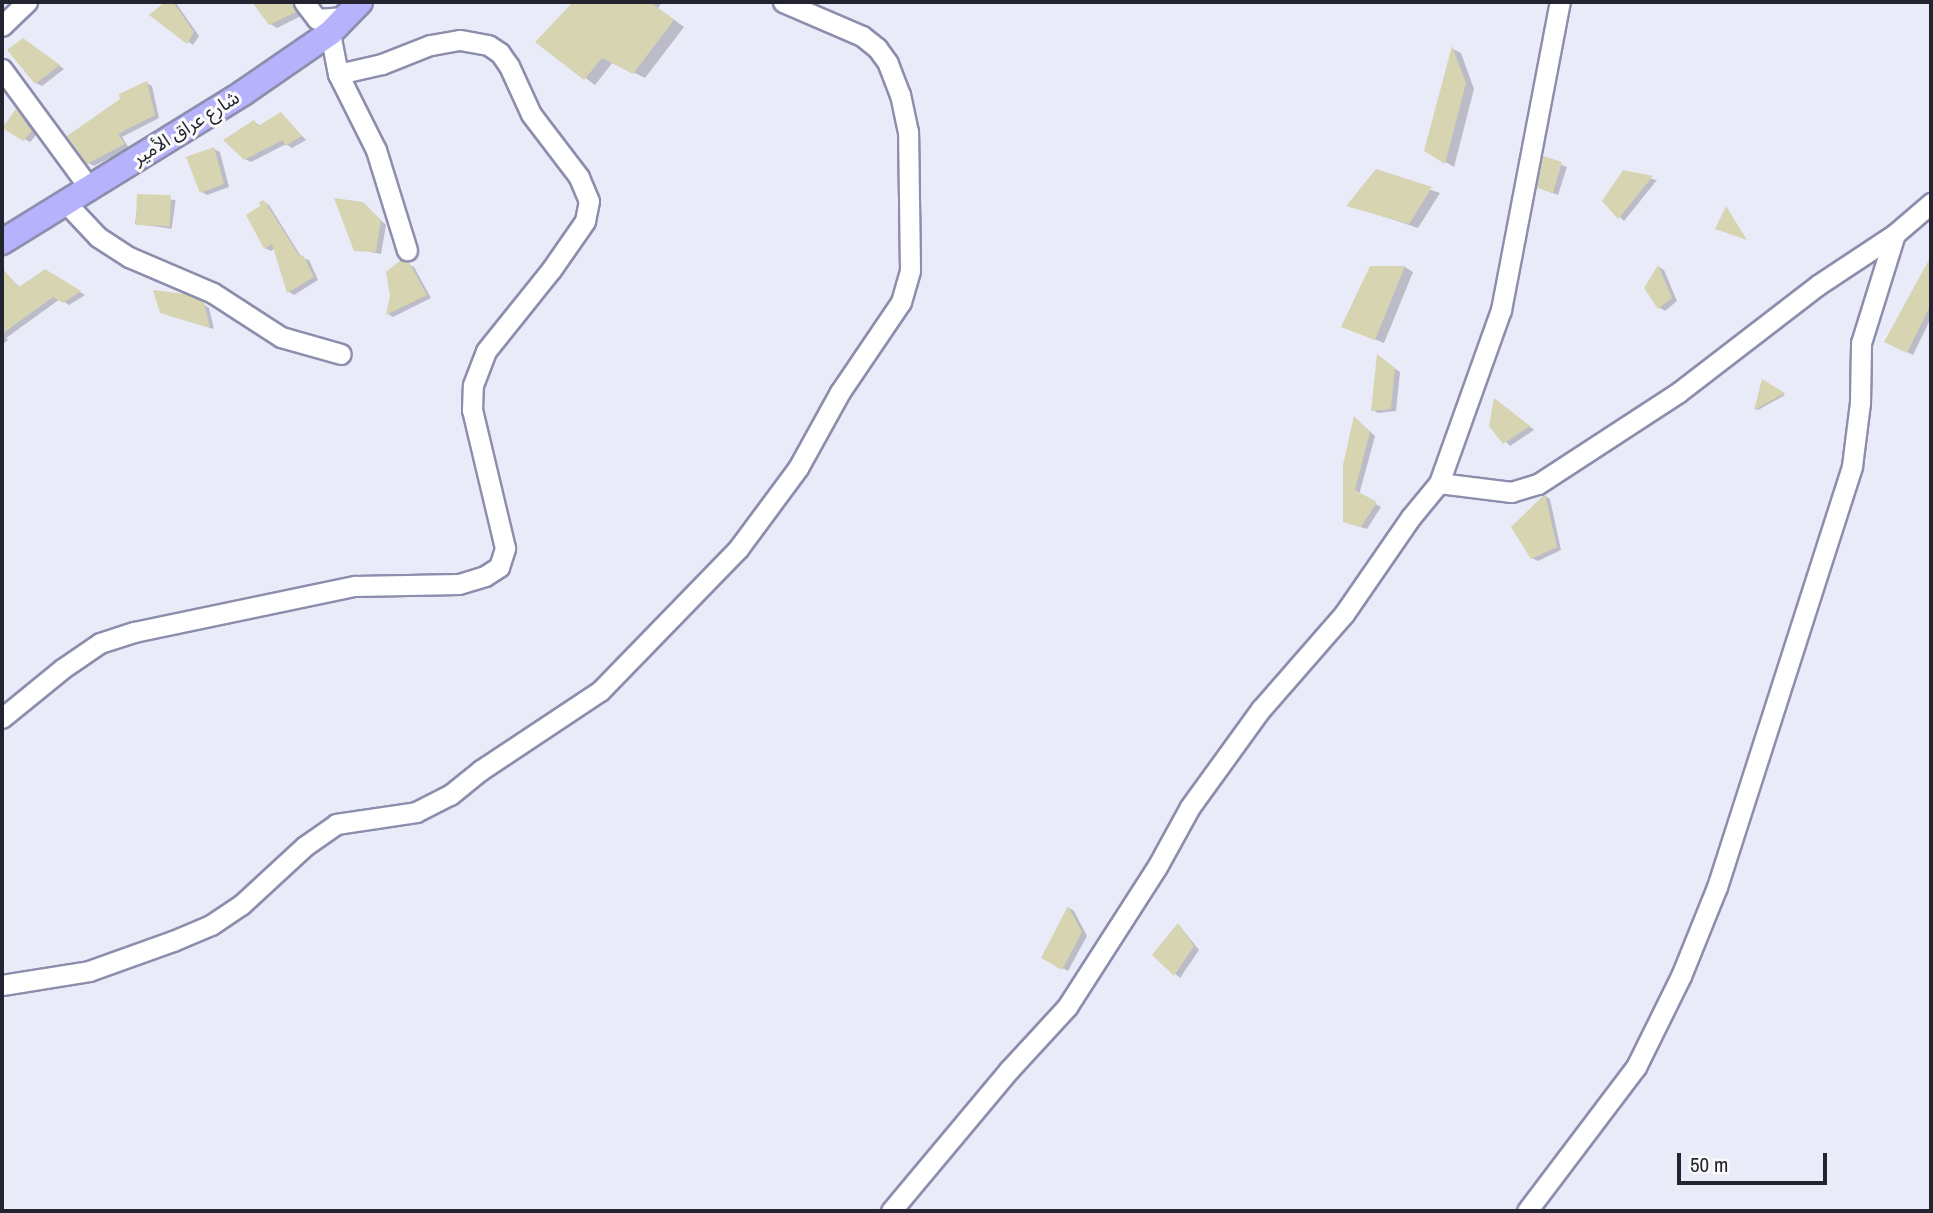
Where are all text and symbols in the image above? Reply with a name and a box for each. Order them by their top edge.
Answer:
street label: شارع عراق الأمير [128,86,244,170]
scale bar [1681,1140,1832,1184]
text: 50 m [1690,1150,1728,1179]

